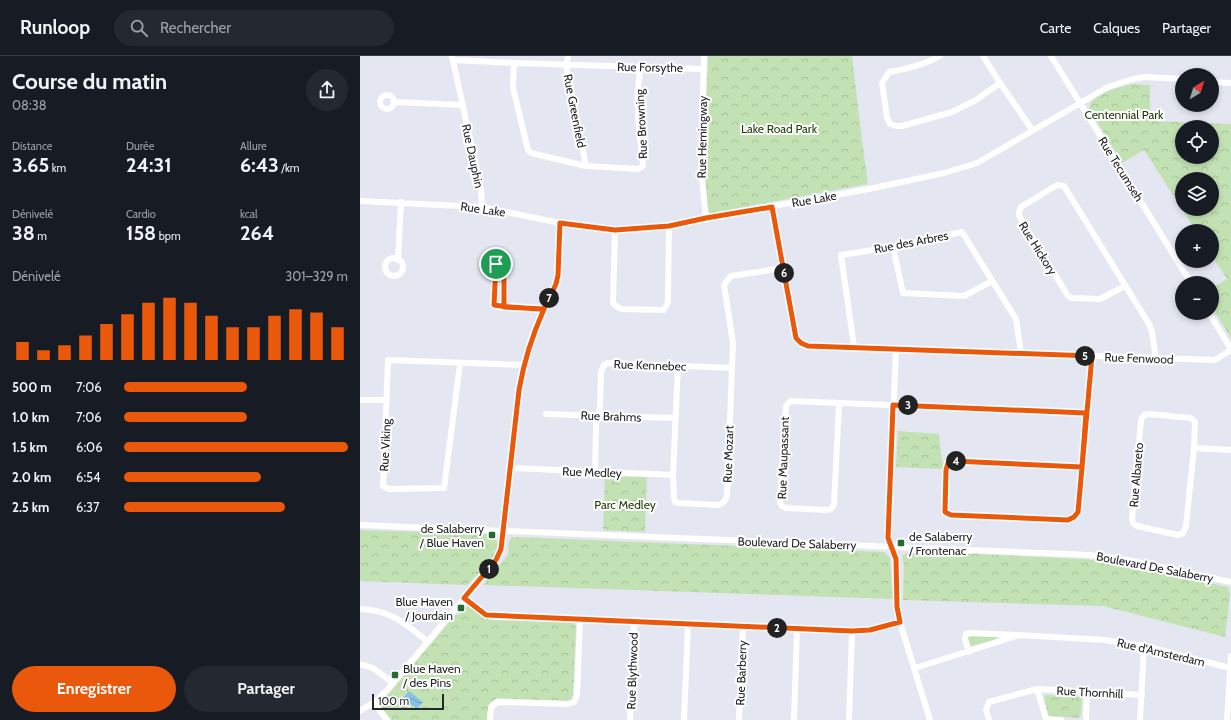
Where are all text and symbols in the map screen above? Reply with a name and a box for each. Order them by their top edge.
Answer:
search box [114,10,394,46]
text: Runloop [20,16,90,39]
icon: search [128,17,150,39]
text: Rechercher [160,19,231,37]
text: Carte [1040,19,1071,37]
text: Calques [1093,19,1140,37]
text: Partager [1162,19,1211,37]
street label: Rue Forsythe [617,59,683,75]
text: Course du matin [12,68,167,95]
north arrow [1175,68,1219,112]
map controls [1175,68,1219,320]
button: share [306,69,348,111]
street label: Rue Greenfield [560,73,590,149]
street label: Rue Browning [632,88,650,159]
street label: Rue Hemingway [694,96,710,178]
text: 08:38 [12,97,47,113]
park label: Centennial Park [1085,107,1164,122]
button: locate [1175,120,1219,164]
park label: Lake Road Park [741,121,818,136]
street label: Rue Dauphin [459,122,487,190]
street label: Rue Tecumseh [1095,134,1147,204]
text: Distance [12,139,53,153]
text: Durée [126,139,154,153]
text: Allure [240,139,267,153]
text: 3.65 [12,153,49,177]
text: 24:31 [126,153,172,177]
text: 6:43 [240,153,279,177]
text: km [49,161,66,175]
text: /km [279,161,300,175]
button: layers [1175,172,1219,216]
street label: Rue Lake [790,188,838,210]
street label: Rue Lake [460,198,506,220]
text: Dénivelé [12,207,53,221]
text: Cardio [126,207,156,221]
text: kcal [240,207,258,221]
street label: Rue Hickory [1016,219,1060,277]
text: 38 [12,221,35,245]
text: 158 [126,221,156,245]
text: 264 [240,221,274,245]
button: + [1175,224,1219,268]
street label: Rue des Arbres [873,227,949,257]
text: m [35,229,47,243]
text: bpm [156,229,181,243]
pin [479,247,513,281]
icon: arrive [485,253,507,275]
pin: 6 [774,263,794,283]
text: 6 [781,266,787,280]
text: Dénivelé [12,268,61,284]
text: 301–329 m [285,268,348,284]
button: − [1175,276,1219,320]
pin: 7 [539,288,559,308]
text: 7 [546,291,552,305]
pin: 5 [1075,346,1095,366]
text: 5 [1082,349,1088,363]
street label: Rue Fenwood [1104,349,1174,367]
street label: Rue Kennebec [613,356,687,374]
text: 500 m [12,379,52,395]
text: 7:06 [76,379,102,395]
pin: 3 [898,395,918,415]
text: 3 [905,398,911,412]
street label: Rue Brahms [580,407,642,425]
text: 1.0 km [12,409,49,425]
text: 7:06 [76,409,102,425]
street label: Rue Maupassant [774,416,792,500]
street label: Rue Viking [376,417,394,472]
street label: Rue Mozart [720,425,736,483]
text: 1.5 km [12,439,47,455]
text: 6:06 [76,439,103,455]
street label: Rue Albareto [1126,441,1146,508]
pin: 4 [946,451,966,471]
text: 4 [953,454,959,468]
street label: Rue Medley [562,463,622,481]
text: 2.0 km [12,469,51,485]
text: 6:54 [76,469,101,485]
park label: Parc Medley [594,497,656,512]
text: 2.5 km [12,499,49,515]
text: 6:37 [76,499,100,515]
place label: de Salaberry / Blue Haven [419,521,484,550]
place label: de Salaberry / Frontenac [908,529,972,558]
marker: de Salaberry / Blue Haven [487,530,497,540]
street label: Boulevard De Salaberry [737,533,857,553]
marker: de Salaberry / Frontenac [896,538,906,548]
street label: Boulevard De Salaberry [1095,548,1215,586]
pin: 1 [479,559,499,579]
text: 1 [487,562,491,576]
place label: Blue Haven / Jourdain [395,594,453,623]
marker: Blue Haven / Jourdain [456,603,466,613]
pin: 2 [767,618,787,638]
text: 2 [774,621,780,635]
street label: Rue Blythwood [623,632,641,710]
street label: Rue d'Amsterdam [1115,635,1207,669]
street label: Rue Barberry [732,640,750,706]
place label: Blue Haven / des Pins [402,661,461,690]
button: Enregistrer [12,666,176,712]
button: Partager [184,666,348,712]
marker: Blue Haven / des Pins [390,670,400,680]
street label: Rue Thornhill [1056,683,1124,701]
scale bar [372,692,444,711]
text: 100 m [378,694,409,708]

